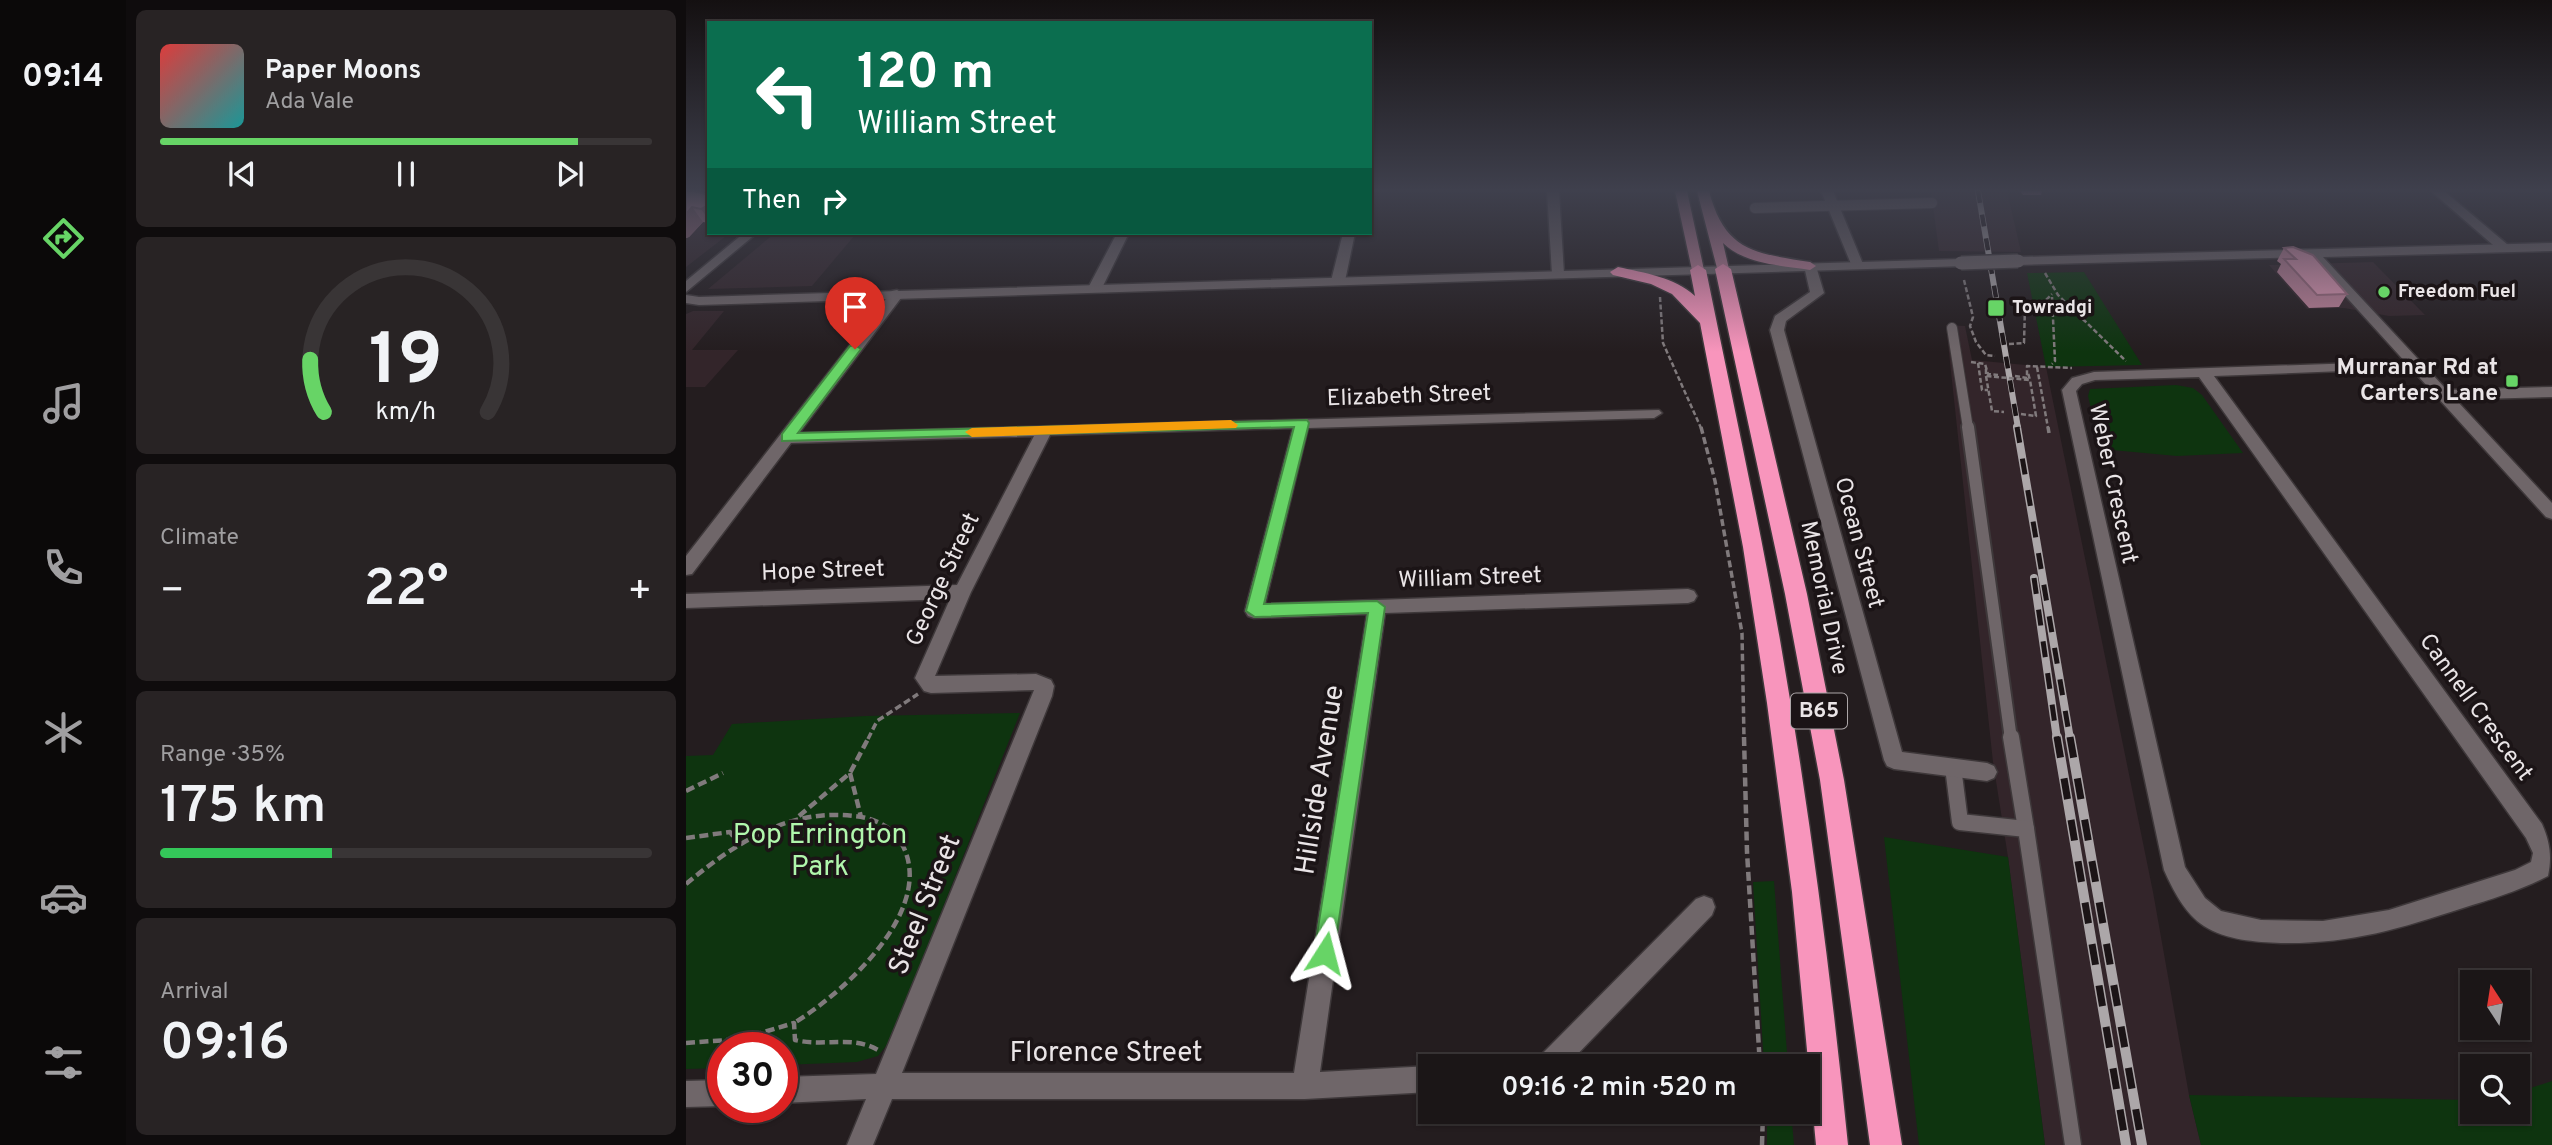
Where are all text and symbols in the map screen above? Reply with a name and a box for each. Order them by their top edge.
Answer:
text: 120 m [857,44,994,106]
icon: left [742,49,833,140]
text: Paper Moons [265,55,421,88]
text: 09:14 [22,58,104,98]
text: Ada Vale [265,88,354,117]
text: William Street [857,105,1057,145]
icon: previous [223,155,261,193]
icon: pause [387,155,425,193]
icon: next [551,155,589,193]
icon: right [815,182,853,220]
text: Then [742,185,801,218]
icon: directions [39,214,88,263]
pin [825,277,885,349]
place label: Freedom Fuel [2398,280,2516,304]
marker: Freedom Fuel [2376,284,2392,300]
icon: arrive [836,288,874,326]
place label: Towradgi [2012,296,2092,320]
marker: Towradgi [1986,298,2006,318]
text: 19 [369,318,443,410]
place label: Murranar Rd at Carters Lane [2337,354,2498,409]
marker: Murranar Rd at Carters Lane [2504,373,2520,389]
icon: music [39,379,88,428]
street label: Elizabeth Street [1326,380,1492,414]
text: km/h [376,396,436,428]
street label: Weber Crescent [2081,401,2143,567]
street label: Ocean Street [1827,474,1889,612]
street label: George Street [901,509,987,651]
street label: Memorial Drive [1793,518,1853,678]
text: Climate [160,524,239,553]
icon: phone [39,543,88,592]
street label: Hope Street [761,555,885,589]
text: 22° [363,558,449,624]
street label: William Street [1398,562,1542,596]
text: − [160,568,185,617]
text: + [627,568,652,617]
street label: Cannell Crescent [2412,629,2538,787]
street label: Hillside Avenue [1288,683,1354,877]
road number: B65 [1791,694,1847,728]
icon: climate [39,708,88,757]
text: Range · 35% [160,741,285,770]
text: 175 km [160,775,326,841]
park label: Pop Errington Park [733,818,907,886]
street label: Steel Street [882,829,970,981]
icon: car [39,873,88,922]
position arrow [1288,916,1362,990]
north arrow [2460,970,2530,1040]
map controls [2460,970,2530,1124]
text: Arrival [160,978,229,1007]
text: 09:16 [160,1012,290,1078]
speed limit sign: 30 [707,1032,798,1123]
street label: Florence Street [1009,1036,1203,1072]
icon: filters [39,1038,88,1087]
button: search [2460,1054,2530,1124]
text: 09:16 · 2 min · 520 m [1501,1072,1737,1105]

